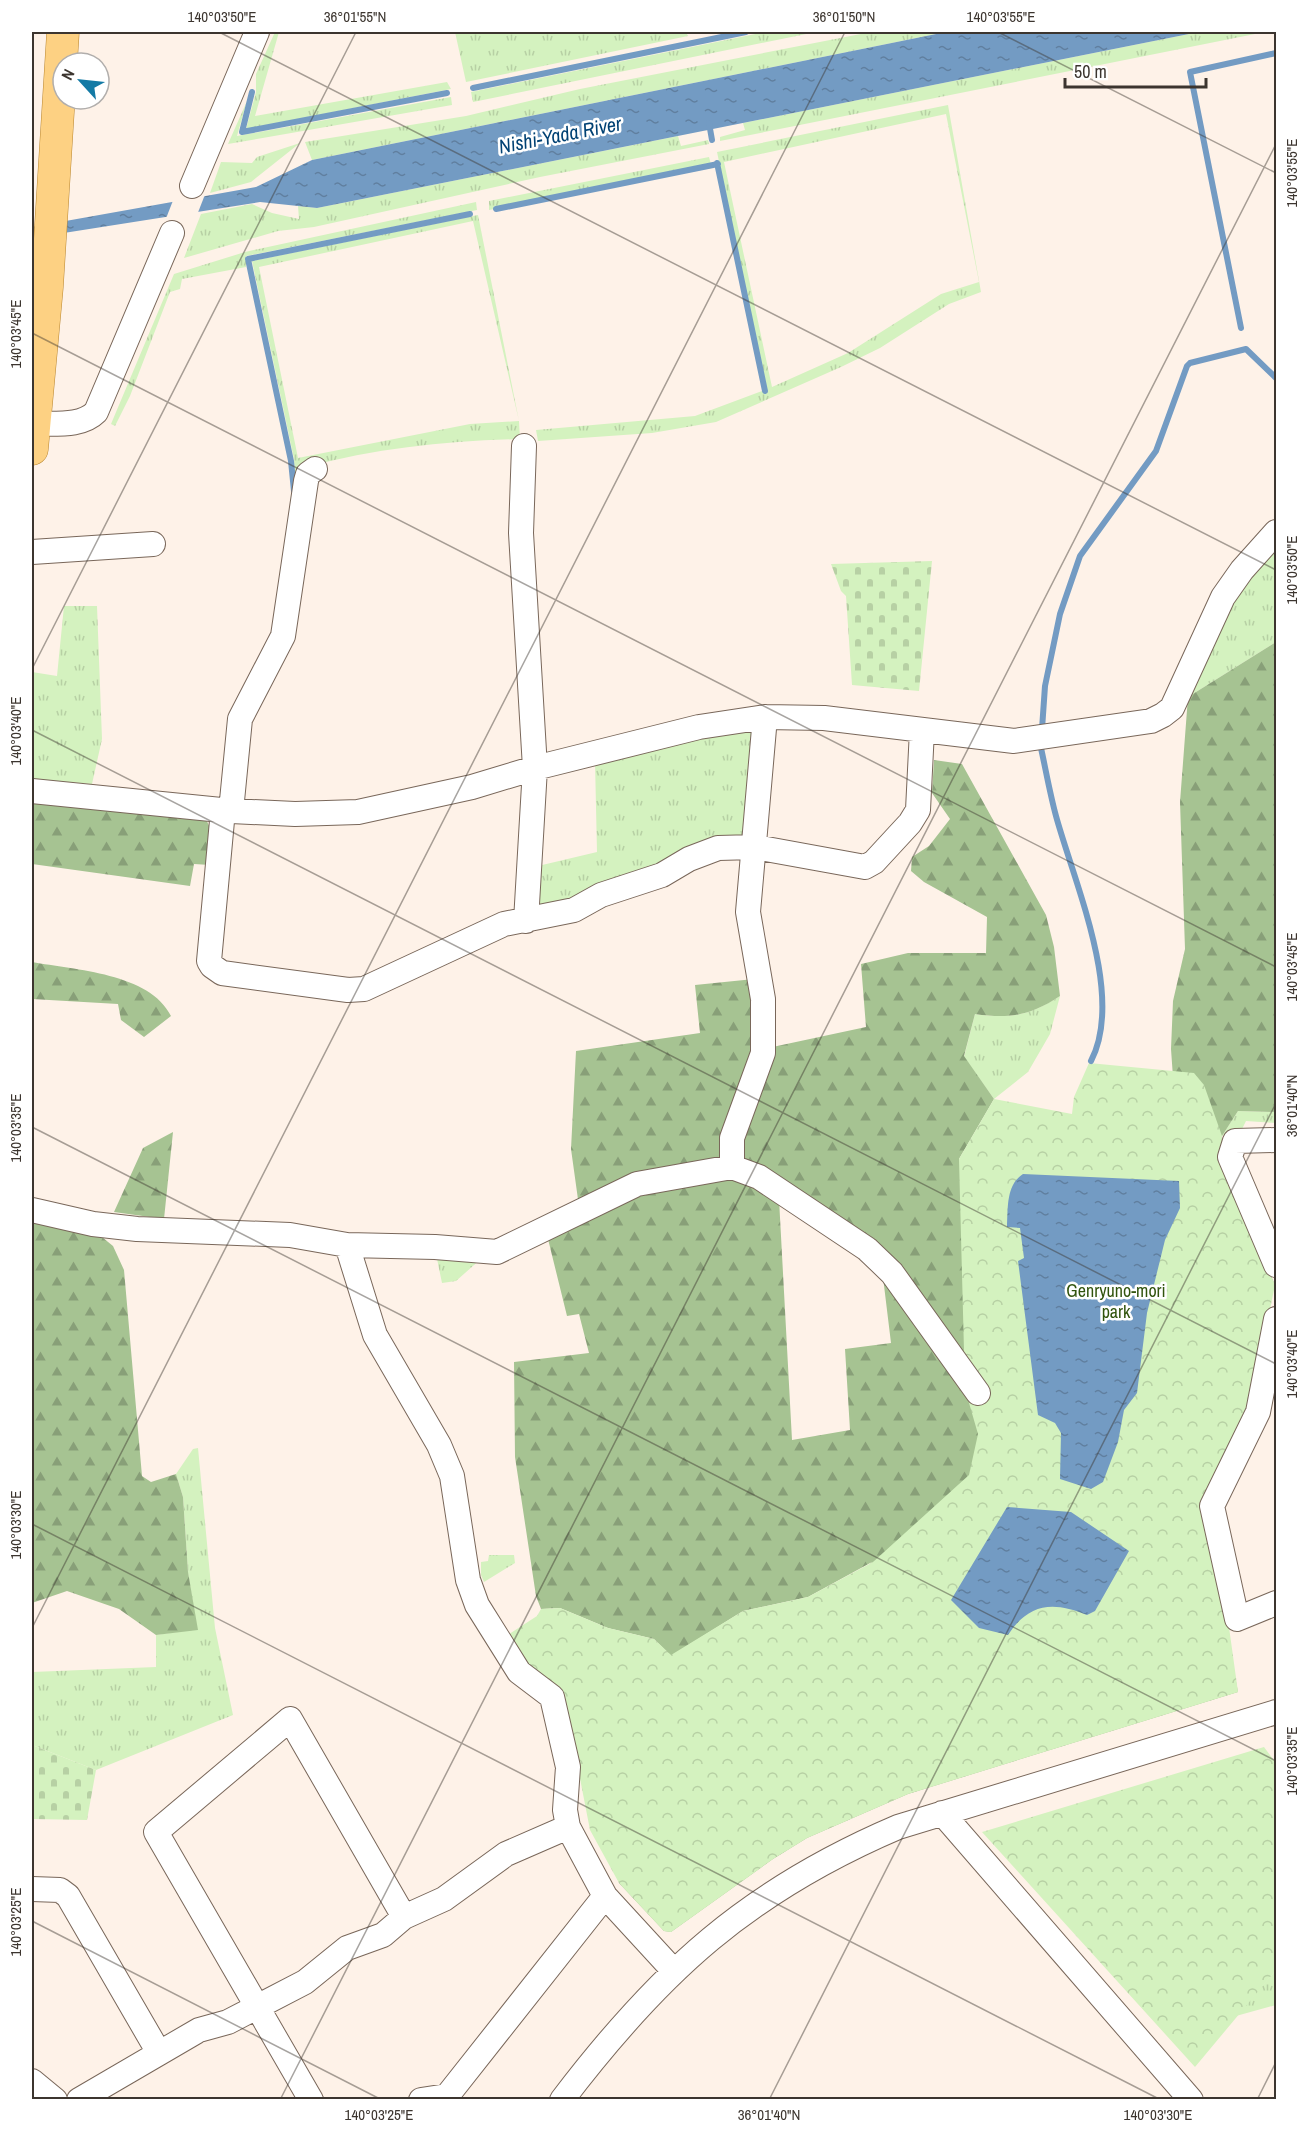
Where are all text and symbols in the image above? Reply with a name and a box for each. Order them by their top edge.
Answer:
text: 140°03'50"E [188,6,256,27]
text: 36°01'55"N [324,6,386,27]
text: 36°01'50"N [813,6,875,27]
text: 140°03'55"E [967,6,1035,27]
north arrow [51,51,111,111]
scale bar [1065,51,1206,89]
text: 50 m [1074,59,1107,84]
text: N [56,65,80,83]
water label: Nishi-Yada River [496,109,624,160]
text: 140°03'55"E [1281,139,1302,207]
text: 140°03'45"E [5,300,26,368]
text: 140°03'50"E [1281,536,1302,604]
text: 140°03'40"E [5,697,26,765]
text: 140°03'45"E [1281,933,1302,1001]
text: 36°01'40"N [1281,1075,1302,1137]
text: 140°03'35"E [5,1094,26,1162]
park label: Genryuno-mori park [1066,1278,1166,1324]
text: 140°03'40"E [1281,1330,1302,1398]
text: 140°03'30"E [5,1491,26,1559]
text: 140°03'35"E [1281,1727,1302,1795]
text: 140°03'25"E [5,1888,26,1956]
text: 140°03'25"E [345,2104,413,2125]
text: 36°01'40"N [738,2104,800,2125]
text: 140°03'30"E [1124,2104,1192,2125]

